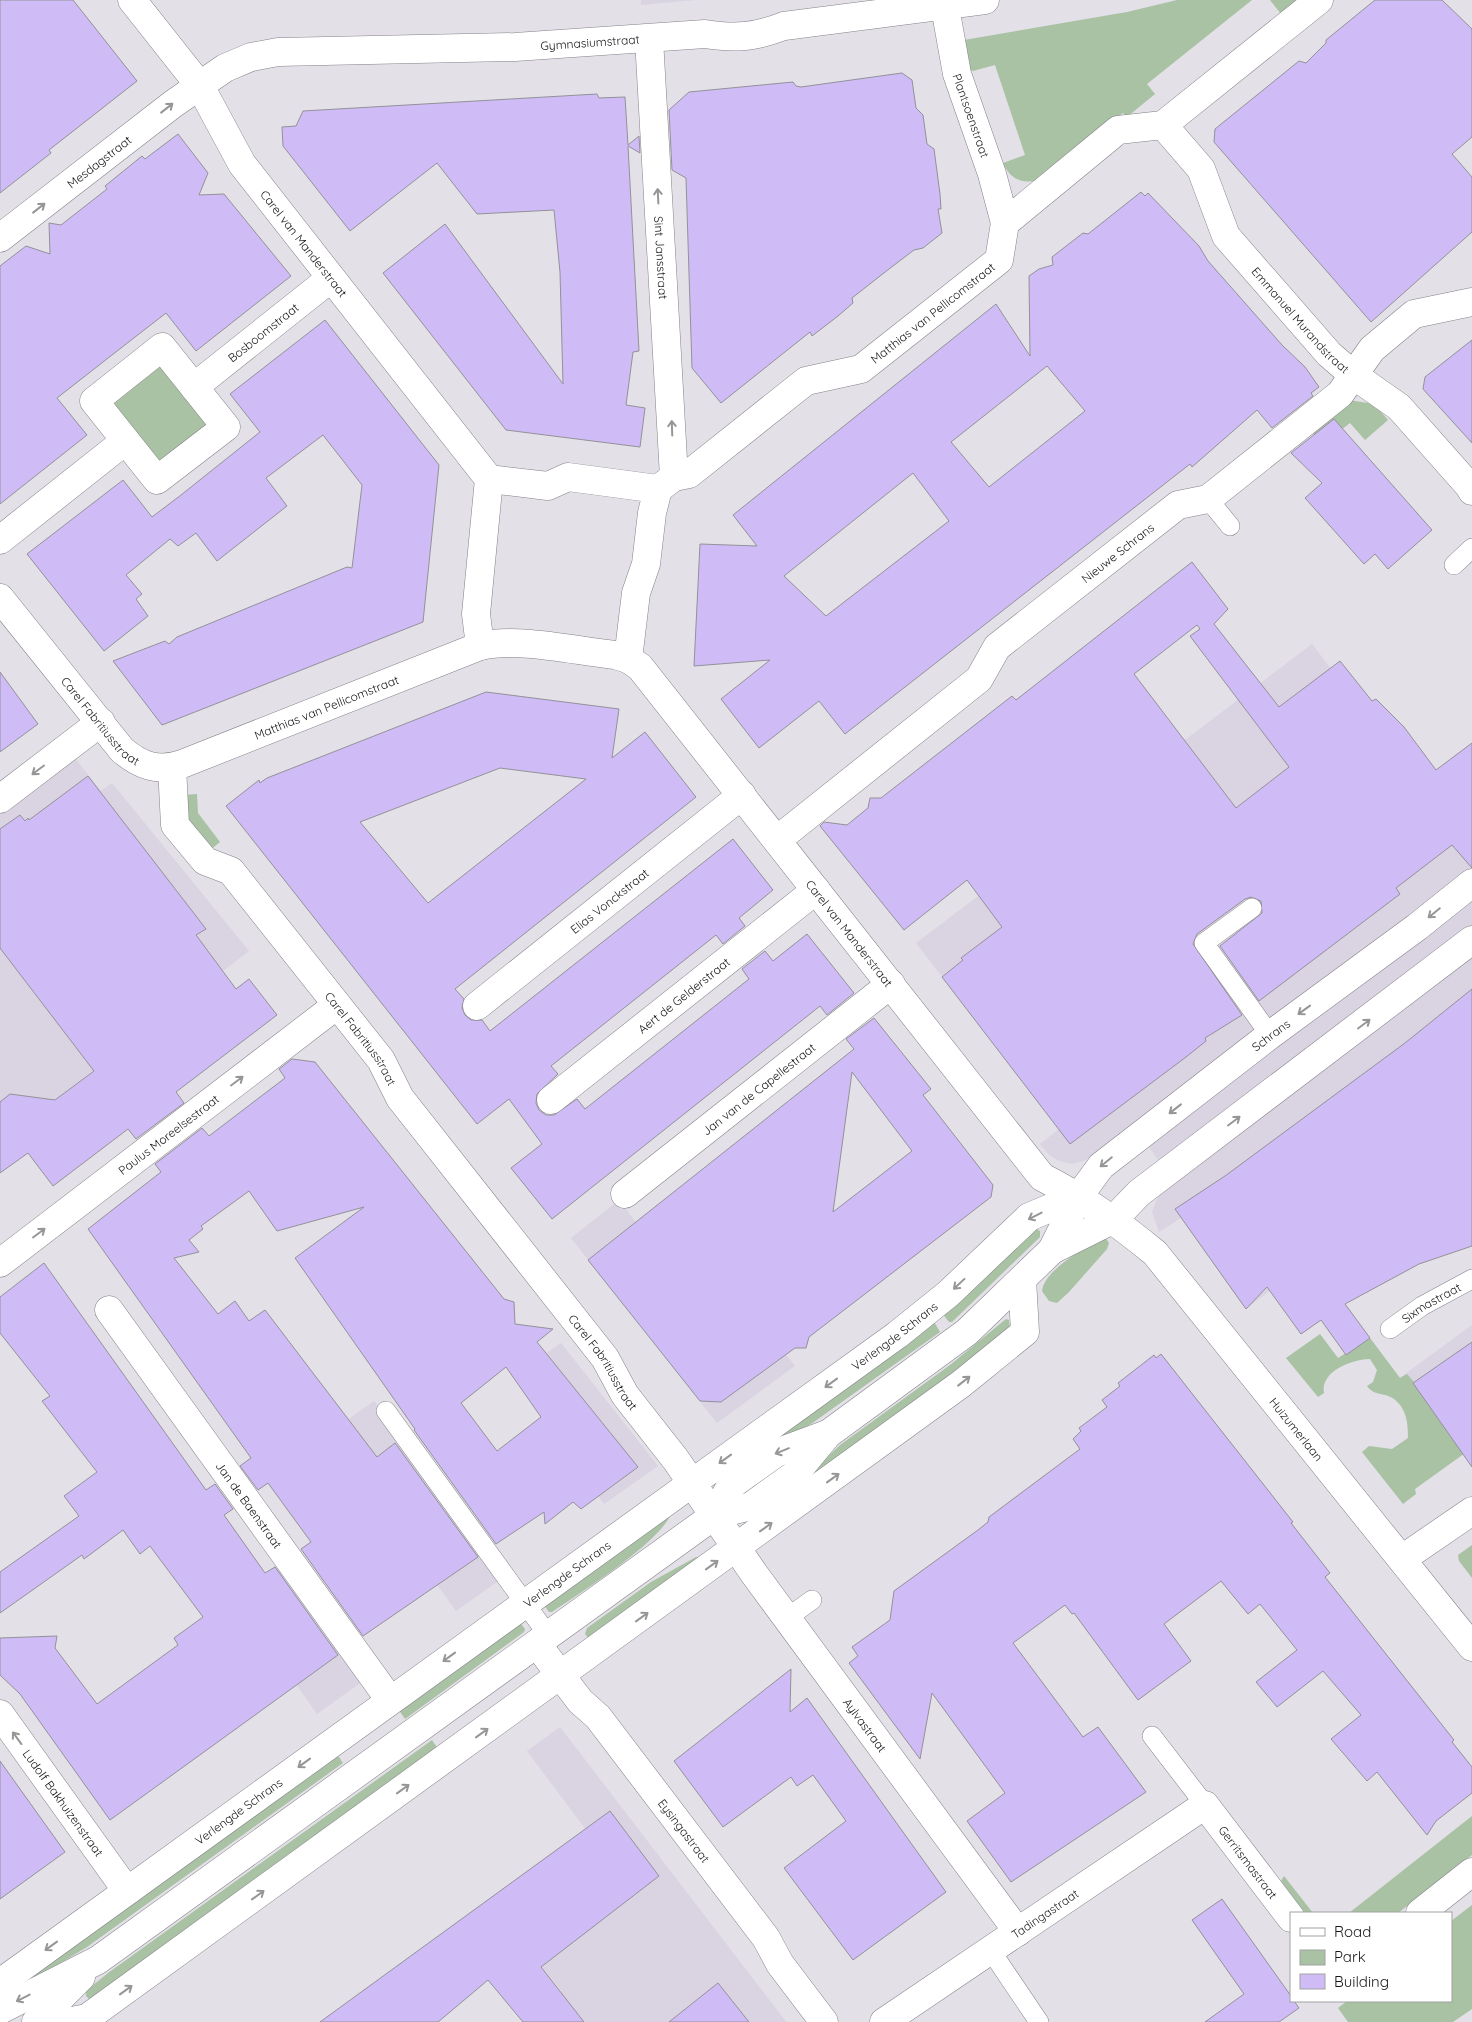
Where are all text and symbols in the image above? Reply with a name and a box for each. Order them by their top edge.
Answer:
street label: Gymnasiumstraat [540,31,640,53]
street label: Plantsoenstraat [950,71,993,159]
one-way arrow [160,103,173,114]
street label: Mesdagstraat [64,132,134,191]
street label: Carel van Manderstraat [258,187,351,300]
one-way arrow [654,188,663,204]
one-way arrow [32,203,45,214]
street label: Sint Jansstraat [652,216,671,300]
street label: Matthias van Pellicomstraat [867,259,998,366]
street label: Emmanuel Murandstraat [1249,264,1353,376]
street label: Bosboomstraat [224,299,301,365]
one-way arrow [667,420,677,436]
street label: Nieuwe Schrans [1078,519,1157,586]
street label: Matthias van Pellicomstraat [252,672,401,742]
street label: Carel Fabritiusstraat [58,673,142,768]
one-way arrow [31,765,45,775]
street label: Elias Vonckstraat [567,865,651,936]
street label: Carel van Manderstraat [803,876,896,989]
one-way arrow [1428,908,1441,919]
street label: Aert de Gelderstraat [634,954,733,1036]
street label: Carel Fabritiusstraat [322,988,400,1088]
one-way arrow [1297,1005,1311,1015]
street label: Schrans [1248,1015,1293,1054]
one-way arrow [1357,1018,1370,1029]
street label: Jan van de Capellestraat [699,1039,818,1138]
one-way arrow [230,1076,244,1086]
street label: Paulus Moreelsestraat [115,1091,222,1177]
one-way arrow [1168,1104,1182,1114]
one-way arrow [1227,1116,1241,1126]
one-way arrow [1100,1157,1113,1168]
one-way arrow [1027,1211,1042,1221]
one-way arrow [32,1228,46,1238]
one-way arrow [953,1277,966,1289]
street label: Sixmastraat [1398,1279,1463,1326]
street label: Verlengde Schrans [848,1298,941,1373]
street label: Carel Fabritiusstraat [566,1311,641,1413]
one-way arrow [957,1376,970,1387]
one-way arrow [824,1378,838,1388]
street label: Huizumerlaan [1266,1394,1327,1464]
one-way arrow [775,1447,790,1456]
one-way arrow [718,1454,732,1464]
street label: Jan de Baenstraat [213,1458,286,1551]
one-way arrow [826,1472,839,1483]
one-way arrow [759,1522,773,1532]
street label: Verlengde Schrans [520,1537,614,1610]
one-way arrow [705,1560,719,1570]
one-way arrow [635,1612,649,1622]
one-way arrow [442,1652,456,1662]
street label: Aylvastraat [841,1695,890,1755]
one-way arrow [475,1728,489,1738]
one-way arrow [12,1731,22,1745]
street label: Ludolf Bakhuizenstraat [20,1746,107,1859]
one-way arrow [298,1757,311,1768]
street label: Verlengde Schrans [192,1774,285,1847]
one-way arrow [396,1784,409,1795]
street label: Eysingastraat [655,1796,713,1865]
street label: Gerritsmastraat [1216,1822,1281,1902]
street label: Tadingastraat [1008,1885,1081,1941]
one-way arrow [251,1889,264,1900]
legend [1290,1912,1452,2002]
text: Road [1334,1922,1371,1941]
one-way arrow [44,1941,58,1951]
text: Park [1334,1947,1366,1966]
text: Building [1334,1972,1389,1991]
one-way arrow [119,1985,133,1995]
one-way arrow [16,1994,31,2003]

